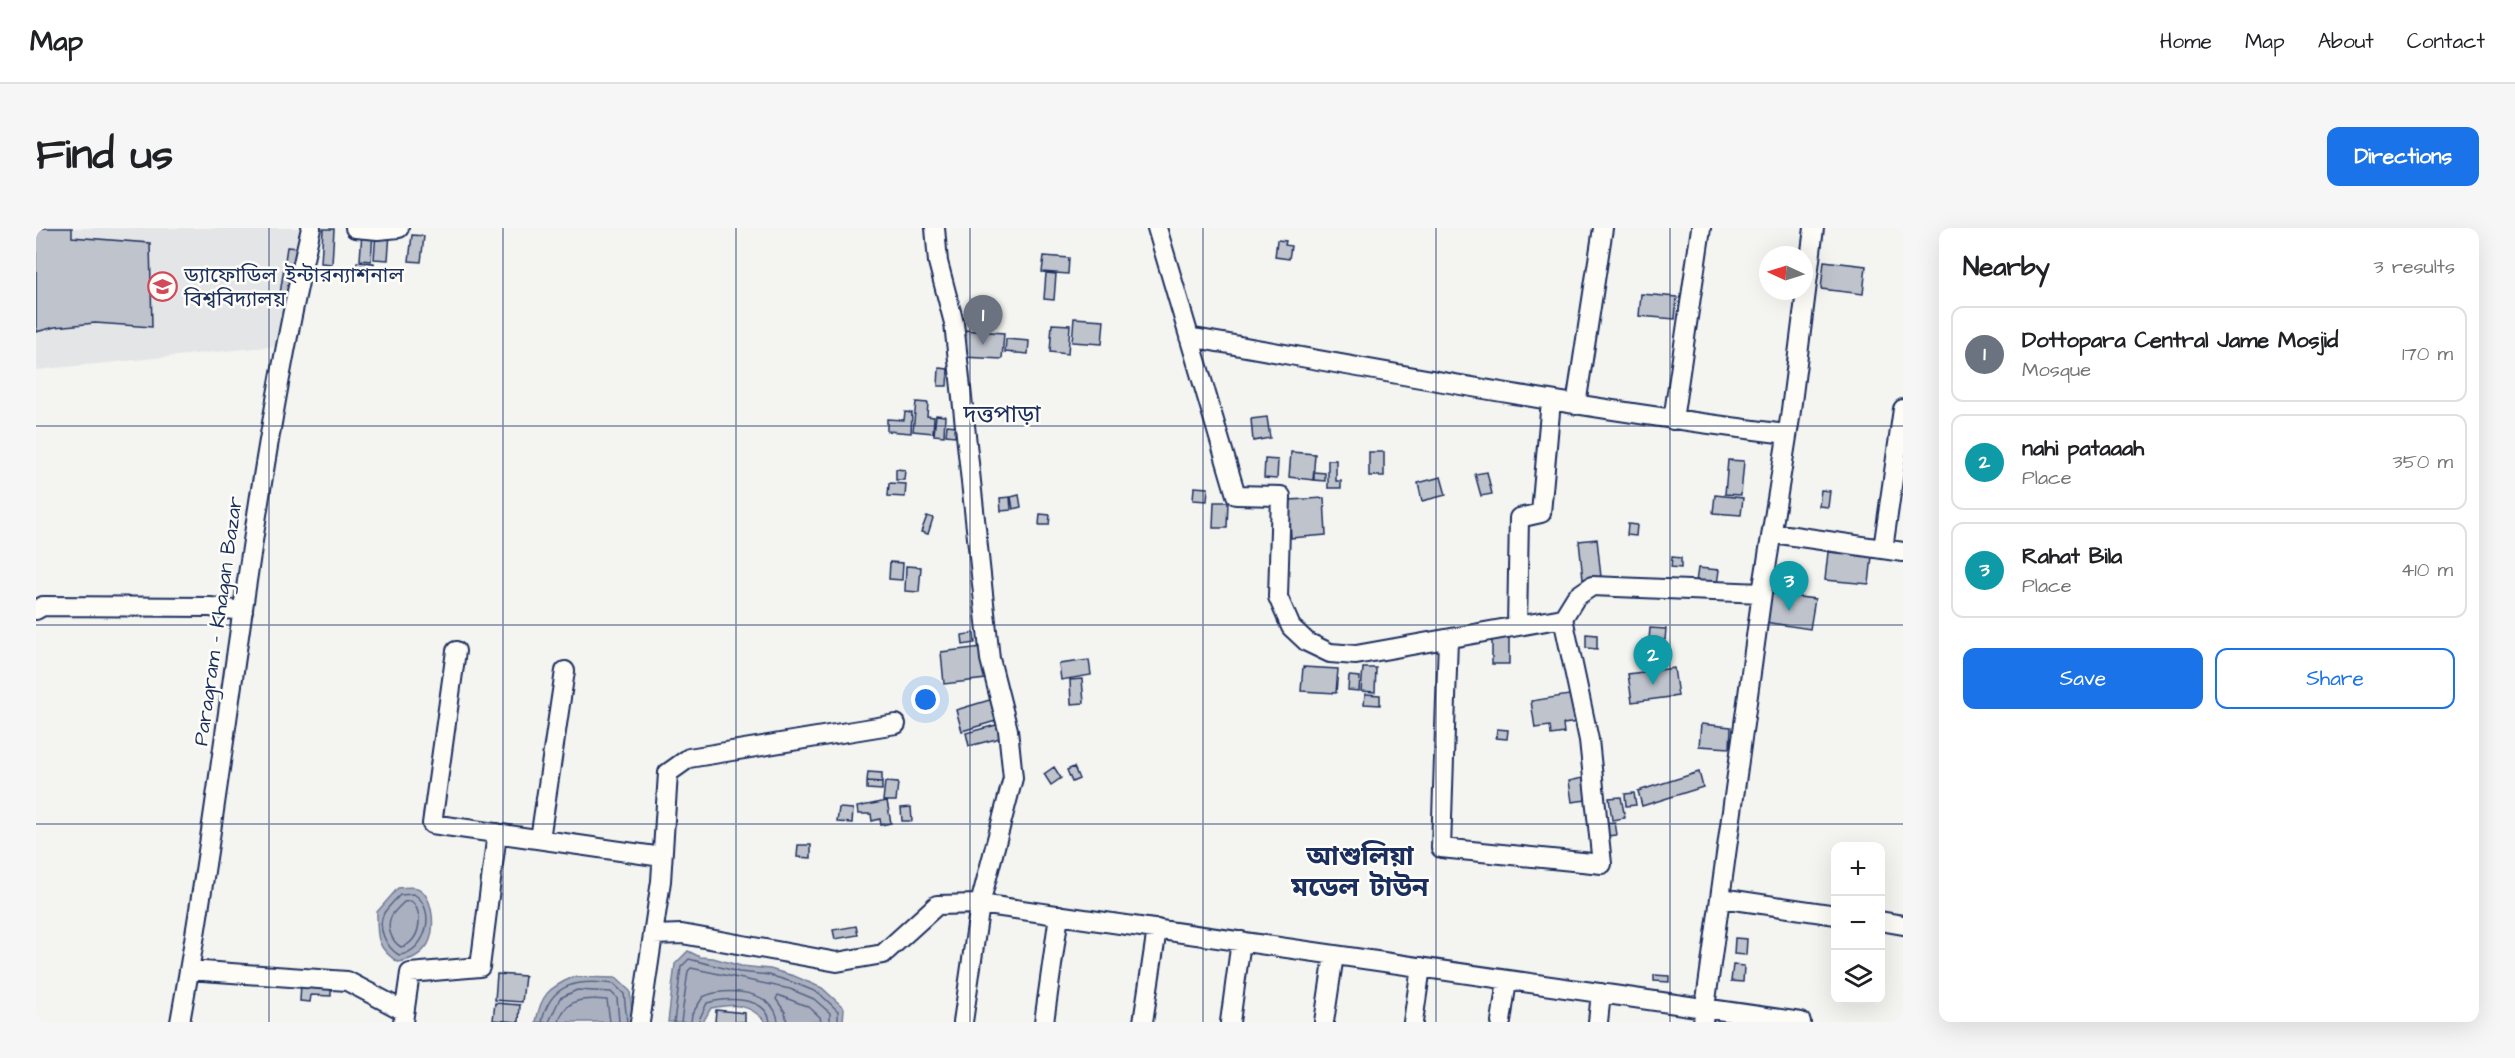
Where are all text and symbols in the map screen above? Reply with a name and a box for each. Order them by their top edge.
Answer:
text: Map [30,22,83,61]
text: Home [2160,27,2212,56]
text: Map [2245,27,2285,56]
text: About [2318,27,2374,56]
text: Contact [2407,27,2485,56]
text: Find us [36,127,173,185]
button: Directions [2327,127,2479,186]
north arrow [1759,246,1813,300]
text: Nearby [1963,249,2050,285]
text: 3 results [2373,253,2455,281]
place label: ড্যাফোডিল ইন্টারন্যাশনাল বিশ্ববিদ্যালয় [183,261,404,314]
school or university icon: ড্যাফোডিল ইন্টারন্যাশনাল বিশ্ববিদ্যালয় [147,271,179,303]
pin: 1 [964,296,1002,345]
text: Dottopara Central Jame Mosjid [2022,325,2338,356]
text: 1 [1983,340,1986,368]
text: 170 m [2402,340,2453,368]
text: Mosque [2022,356,2091,384]
district label: দত্তপাড়া [962,398,1041,432]
text: nahi pataaah [2022,433,2144,464]
text: 2 [1979,448,1990,476]
text: 350 m [2392,448,2453,476]
text: Place [2022,464,2072,492]
street label: Paragram - Khagan Bazar [186,494,252,748]
text: Rahat Bila [2022,541,2122,572]
text: 3 [1979,556,1990,584]
text: 410 m [2401,556,2453,584]
pin: 3 [1770,562,1808,611]
text: Place [2022,572,2072,600]
pin: 2 [1634,636,1672,685]
button: Save [1963,648,2203,709]
button: Share [2215,648,2455,709]
your location [911,685,940,714]
district label: আশুলিয়া মডেল টাউন [1290,838,1430,907]
map controls [1831,842,1885,1004]
button: + [1831,842,1885,896]
button: − [1831,896,1885,950]
button: layers [1831,950,1885,1004]

